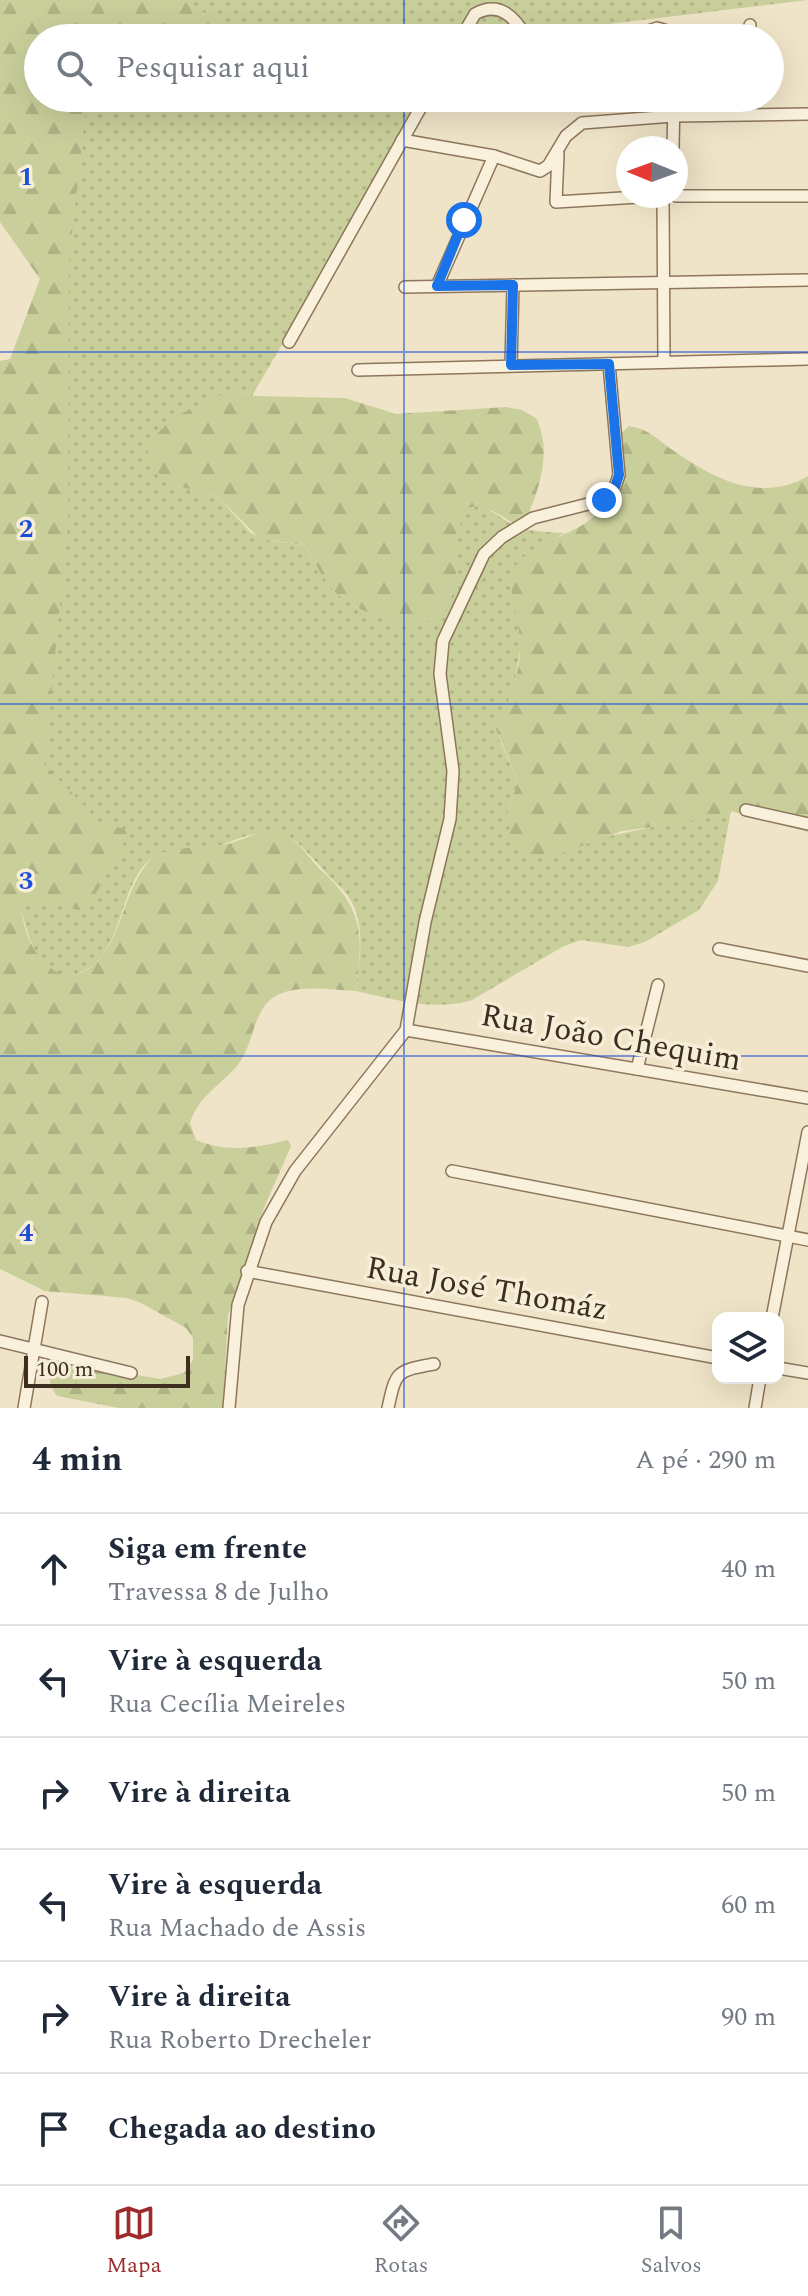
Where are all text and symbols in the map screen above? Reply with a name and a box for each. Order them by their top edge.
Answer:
search box [24,24,784,112]
text: Pesquisar aqui [116,45,310,91]
icon: search [52,46,96,90]
north arrow [616,136,688,208]
text: 1 [19,157,33,197]
route start [446,202,482,238]
route end [586,482,622,518]
text: 2 [19,509,33,549]
text: 3 [19,861,33,901]
street label: Rua João Chequim [477,991,745,1085]
text: 4 [19,1213,34,1253]
street label: Rua José Thomáz [362,1244,612,1334]
map controls [712,1312,784,1384]
button: layers [712,1312,784,1384]
scale bar [24,1352,190,1388]
text: 100 m [36,1353,93,1386]
text: 4 min [32,1434,122,1486]
text: A pé · 290 m [635,1440,776,1480]
text: Siga em frente [108,1526,307,1572]
icon: ahead [32,1547,76,1591]
text: 40 m [721,1549,776,1589]
text: Travessa 8 de Julho [108,1572,329,1612]
text: Vire à esquerda [108,1638,322,1684]
icon: left [32,1659,76,1703]
text: 50 m [721,1661,776,1701]
text: Rua Cecília Meireles [108,1684,346,1724]
text: Vire à direita [108,1770,291,1816]
icon: right [32,1771,76,1815]
text: 50 m [721,1773,776,1813]
text: Vire à esquerda [108,1862,322,1908]
icon: left [32,1883,76,1927]
text: 60 m [721,1885,776,1925]
text: Rua Machado de Assis [108,1908,366,1948]
text: Vire à direita [108,1974,291,2020]
icon: right [32,1995,76,2039]
text: 90 m [721,1997,776,2037]
text: Rua Roberto Drecheler [108,2020,371,2060]
text: Chegada ao destino [108,2106,376,2152]
icon: arrive [32,2107,76,2151]
tab: Mapa [106,2201,161,2282]
tab: Rotas [374,2201,428,2282]
tab: Salvos [641,2201,702,2282]

